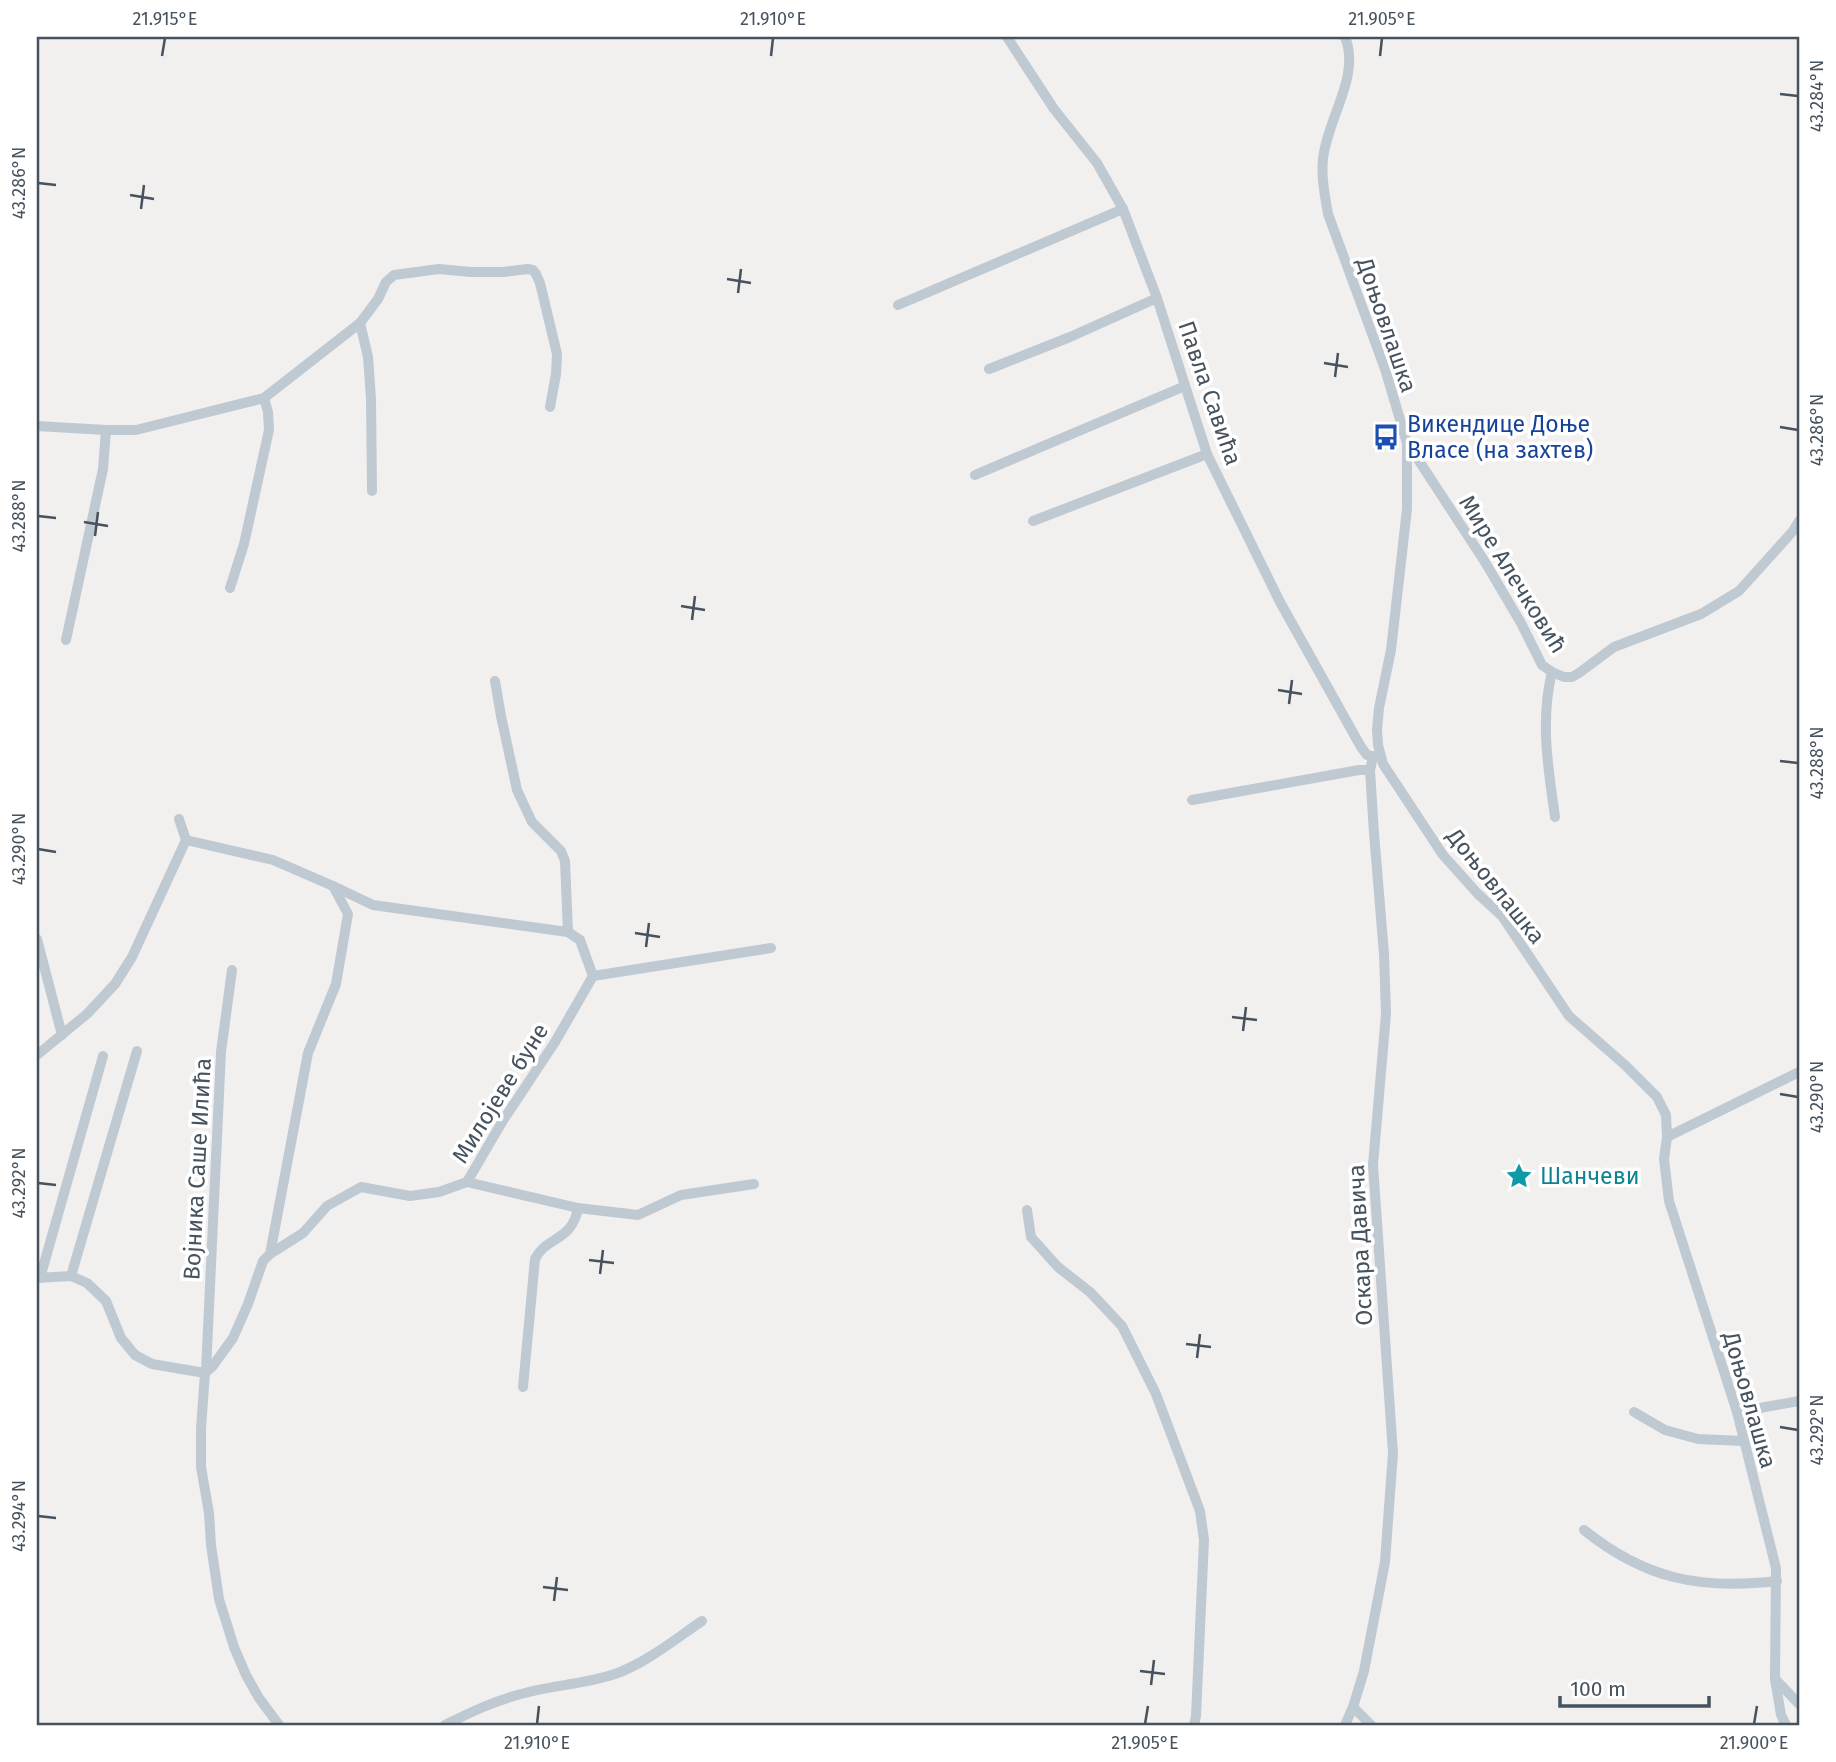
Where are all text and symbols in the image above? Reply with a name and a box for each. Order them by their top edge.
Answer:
text: 21.915°E [133,8,197,30]
text: 21.910°E [740,8,806,30]
text: 21.905°E [1348,8,1416,30]
text: 43.284°N [1806,60,1828,132]
text: 43.286°N [8,147,30,219]
street label: Доњовлашка [1351,253,1423,396]
street label: Павла Савића [1172,317,1248,469]
text: 43.286°N [1806,394,1828,466]
place label: Викендице Доње Власе (на захтев) [1407,410,1593,464]
bus stop icon: Викендице Доње Власе (на захтев) [1371,422,1401,452]
text: 43.288°N [8,479,30,553]
street label: Мире Алечковић [1453,490,1573,658]
text: 43.288°N [1806,726,1828,800]
text: 43.290°N [8,813,30,885]
street label: Доњовлашка [1440,822,1551,949]
street label: Милојеве буне [446,1018,554,1168]
street label: Војника Саше Илића [177,1057,217,1281]
text: 43.290°N [1806,1061,1828,1133]
text: 43.292°N [8,1148,30,1218]
place icon: Шанчеви [1504,1161,1534,1191]
place label: Шанчеви [1540,1162,1639,1190]
street label: Оскара Давича [1342,1164,1378,1326]
street label: Доњовлашка [1717,1328,1783,1471]
text: 43.292°N [1806,1395,1828,1465]
text: 43.294°N [8,1480,30,1552]
scale bar [1560,1664,1708,1708]
text: 100 m [1570,1676,1626,1702]
text: 21.910°E [504,1732,570,1754]
text: 21.905°E [1111,1732,1179,1754]
text: 21.900°E [1720,1732,1788,1754]

